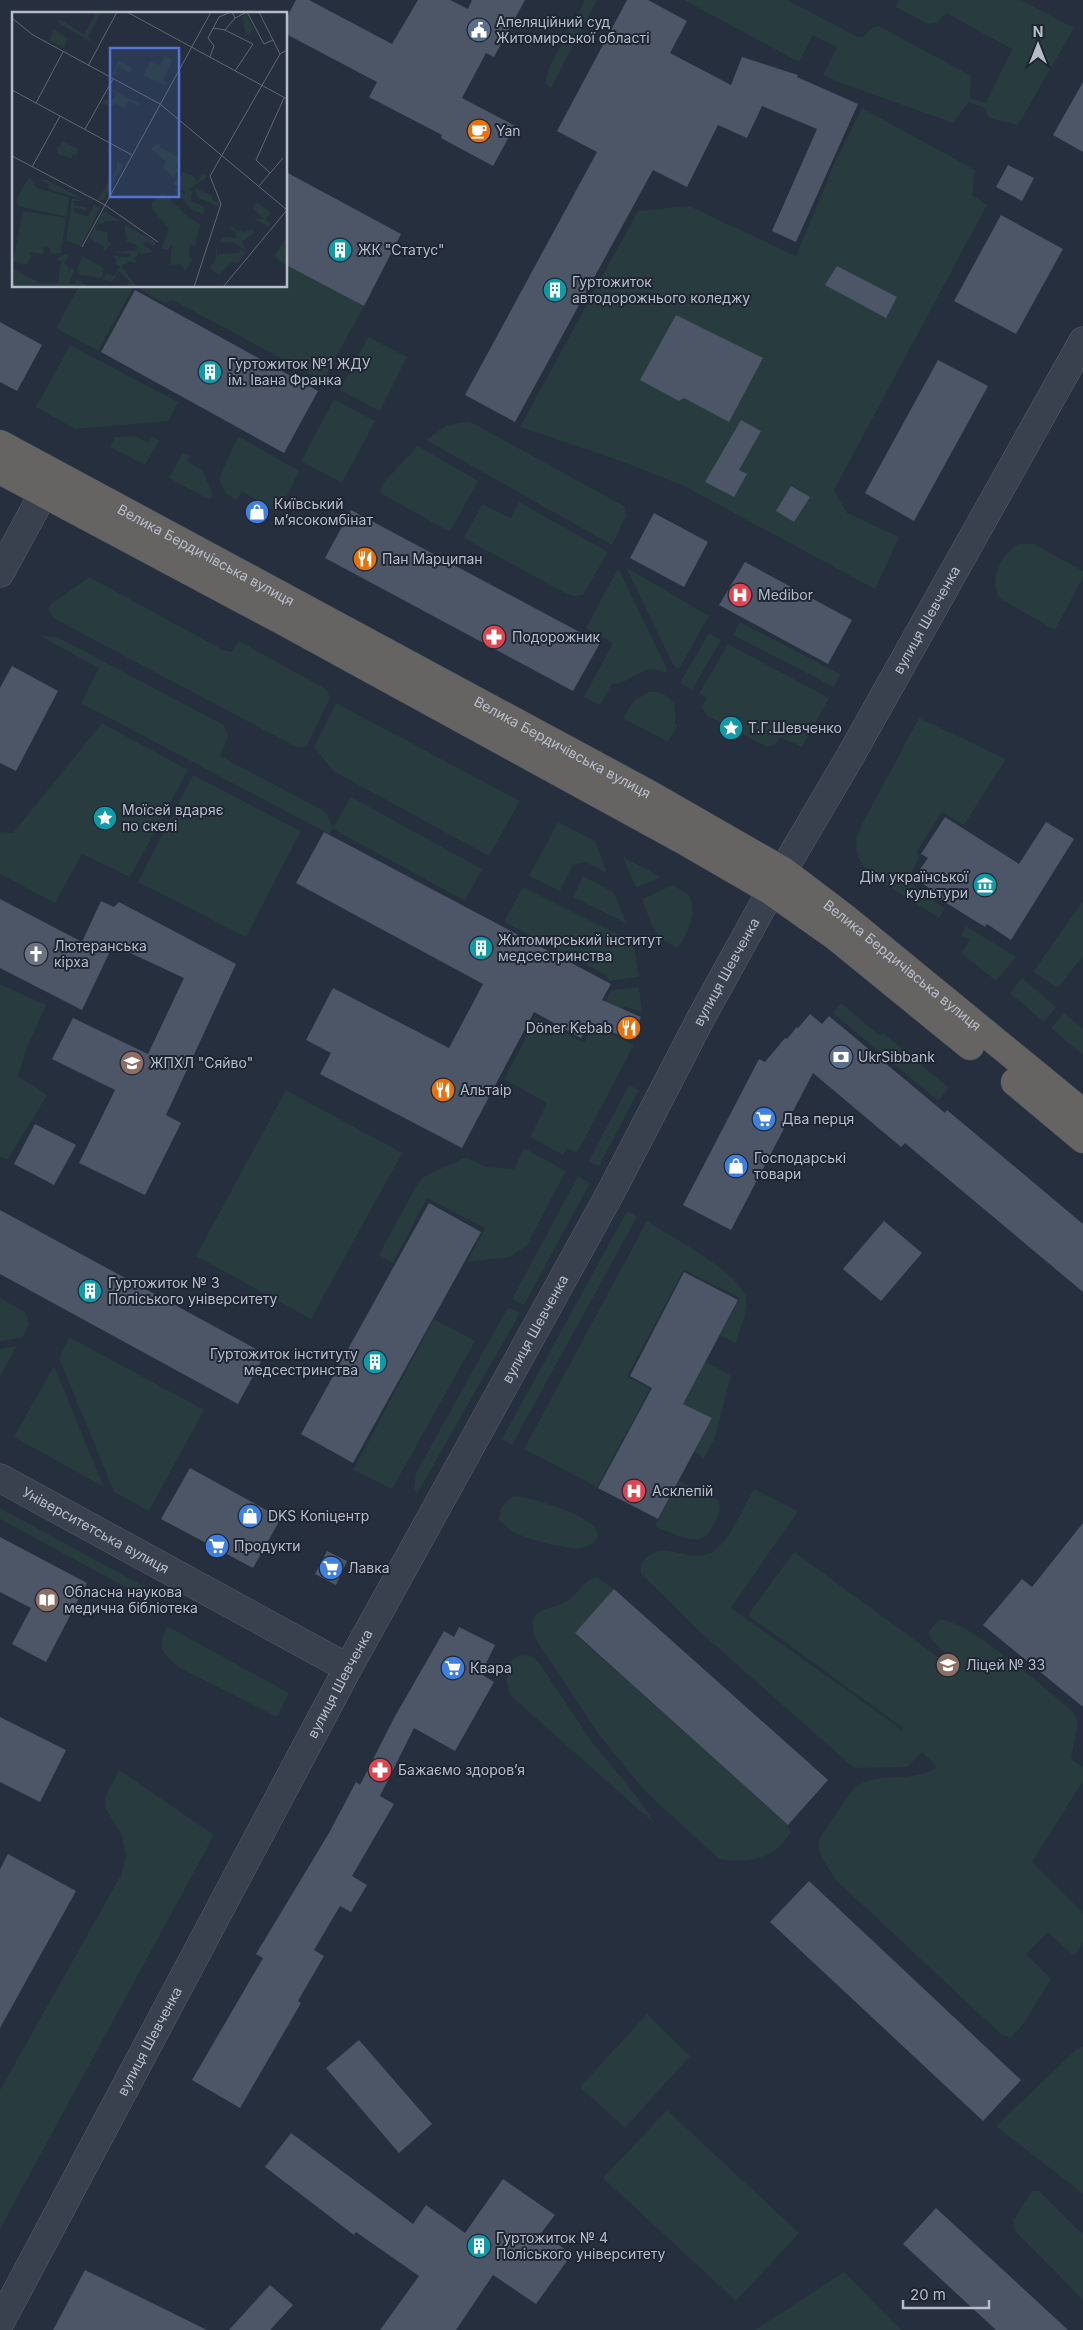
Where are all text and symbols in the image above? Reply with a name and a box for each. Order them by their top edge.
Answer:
inset map [12,12,288,288]
place label: Апеляційний суд Житомирської області [496,13,650,46]
public building icon: Апеляційний суд Житомирської області [466,17,492,43]
north arrow [1013,20,1063,70]
text: N [1033,23,1043,40]
cafe icon: Yan [466,118,492,144]
place label: Yan [496,122,521,139]
building icon: ЖК "Статус" [327,237,353,263]
place label: ЖК "Статус" [358,241,445,258]
place label: Гуртожиток автодорожнього коледжу [572,273,750,306]
building icon: Гуртожиток автодорожнього коледжу [542,277,568,303]
place label: Гуртожиток №1 ЖДУ ім. Івана Франка [228,355,371,388]
building icon: Гуртожиток №1 ЖДУ ім. Івана Франка [197,359,223,385]
place label: Київський м’ясокомбінат [274,495,373,528]
shop icon: Київський м’ясокомбінат [244,499,270,525]
street label: Велика Бердичівська вулиця [115,500,297,609]
restaurant icon: Пан Марципан [352,546,378,572]
place label: Пан Марципан [382,550,483,567]
street label: вулиця Шевченка [889,563,963,677]
hospital icon: Medibor [727,582,753,608]
place label: Medibor [758,586,813,603]
pharmacy icon: Подорожник [481,624,507,650]
place label: Подорожник [512,628,601,645]
street label: Велика Бердичівська вулиця [471,692,654,801]
place icon: Т.Г.Шевченко [718,715,744,741]
place label: Т.Г.Шевченко [748,719,842,736]
place label: Моїсей вдаряє по скелі [122,801,224,834]
place icon: Моїсей вдаряє по скелі [92,805,118,831]
place label: Дім української культури [859,868,969,901]
museum icon: Дім української культури [972,872,998,898]
street label: Велика Бердичівська вулиця [820,896,985,1034]
street label: вулиця Шевченка [689,915,763,1029]
place label: Житомирський інститут медсестринства [498,931,662,964]
building icon: Житомирський інститут медсестринства [468,935,494,961]
place label: Лютеранська кірха [54,937,147,970]
church icon: Лютеранська кірха [23,941,49,967]
restaurant icon: Döner Kebab [616,1015,642,1041]
place label: Döner Kebab [526,1019,612,1036]
bank icon: UkrSibbank [828,1044,854,1070]
place label: UkrSibbank [858,1048,935,1065]
school or university icon: ЖПХЛ "Сяйво" [119,1050,145,1076]
place label: ЖПХЛ "Сяйво" [150,1054,253,1071]
restaurant icon: Альтаір [430,1077,456,1103]
place label: Альтаір [460,1081,512,1098]
supermarket icon: Два перця [751,1106,777,1132]
place label: Два перця [782,1110,854,1127]
place label: Господарські товари [754,1149,846,1182]
shop icon: Господарські товари [723,1153,749,1179]
street label: вулиця Шевченка [498,1272,572,1386]
place label: Гуртожиток № 3 Поліського університету [108,1274,278,1307]
building icon: Гуртожиток № 3 Поліського університету [77,1278,103,1304]
place label: Гуртожиток інституту медсестринства [210,1345,358,1378]
building icon: Гуртожиток інституту медсестринства [362,1349,388,1375]
hospital icon: Асклепій [621,1478,647,1504]
place label: Асклепій [652,1482,713,1499]
street label: Університетська вулиця [20,1483,172,1577]
shop icon: DKS Копіцентр [237,1503,263,1529]
place label: DKS Копіцентр [268,1507,369,1524]
supermarket icon: Продукти [204,1533,230,1559]
place label: Продукти [234,1537,301,1554]
supermarket icon: Лавка [318,1555,344,1581]
place label: Лавка [348,1559,390,1576]
place label: Обласна наукова медична бібліотека [64,1583,198,1616]
library icon: Обласна наукова медична бібліотека [34,1587,60,1613]
street label: вулиця Шевченка [303,1626,376,1741]
school or university icon: Ліцей № 33 [935,1652,961,1678]
supermarket icon: Квара [440,1655,466,1681]
place label: Ліцей № 33 [966,1656,1045,1673]
place label: Квара [470,1659,512,1676]
pharmacy icon: Бажаємо здоровʼя [367,1757,393,1783]
place label: Бажаємо здоровʼя [398,1761,525,1778]
street label: вулиця Шевченка [113,1984,185,2099]
place label: Гуртожиток № 4 Поліського університету [496,2229,666,2262]
building icon: Гуртожиток № 4 Поліського університету [466,2233,492,2259]
scale bar [903,2278,989,2310]
text: 20 m [910,2285,946,2304]

